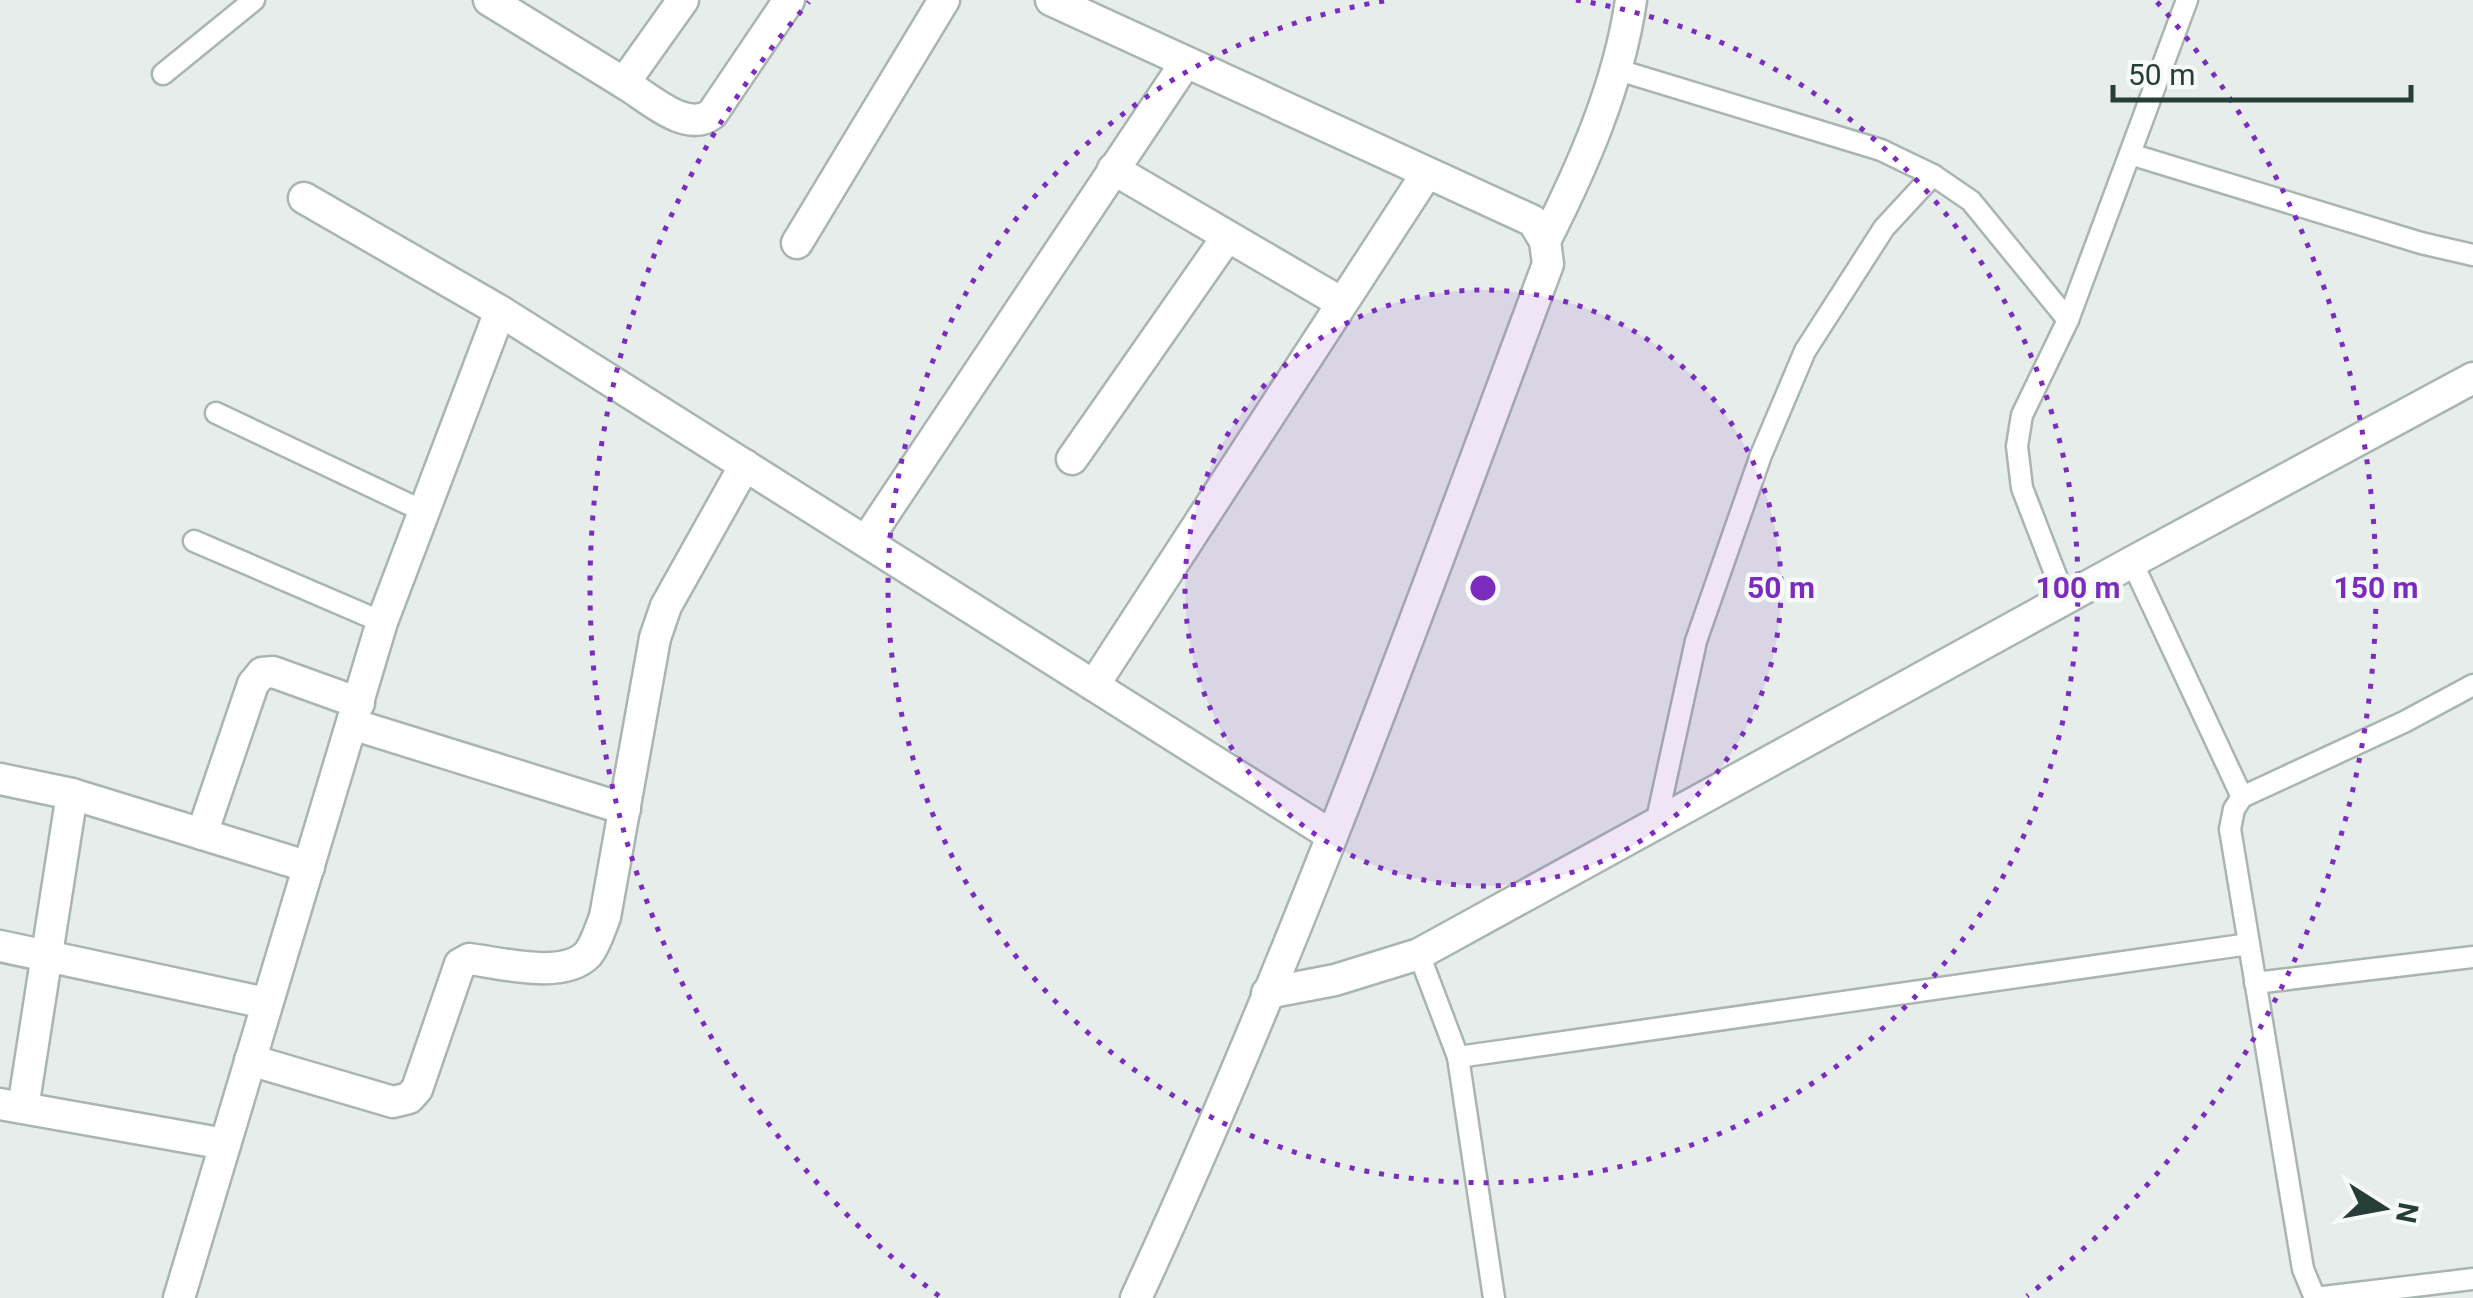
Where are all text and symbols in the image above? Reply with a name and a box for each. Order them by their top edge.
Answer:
scale bar [2113,40,2410,102]
text: 50 m [2128,57,2195,92]
centre of rings [1465,570,1501,606]
text: 50 m [1747,570,1815,605]
text: 100 m [2035,570,2121,605]
text: 150 m [2333,570,2419,605]
north arrow [2333,1158,2433,1258]
text: N [2389,1200,2425,1226]

